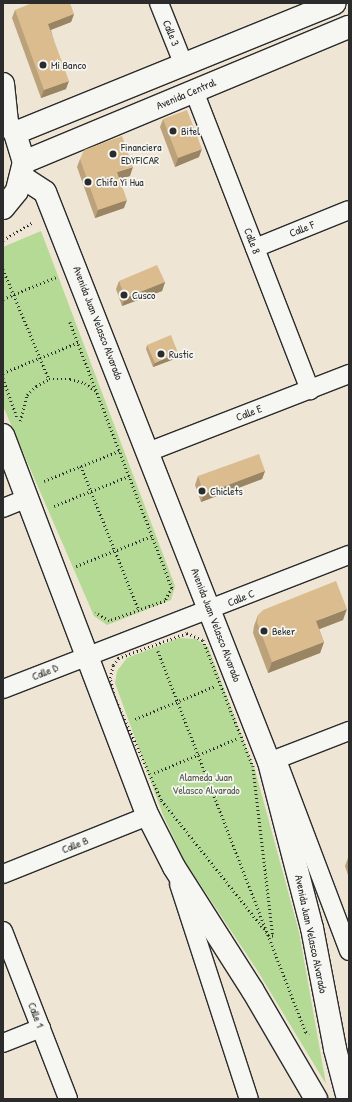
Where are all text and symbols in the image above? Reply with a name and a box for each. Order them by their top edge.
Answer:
street label: Calle 3 [160,18,182,48]
place label: Mi Banco [51,58,86,72]
marker: Mi Banco [38,60,48,70]
street label: Avenida Central [154,76,218,112]
place label: Bitel [181,124,200,138]
marker: Bitel [168,126,178,136]
place label: Financiera EDYFICAR [121,141,162,167]
marker: Financiera EDYFICAR [108,149,118,159]
place label: Chifa Yi Hua [96,175,144,189]
marker: Chifa Yi Hua [83,177,93,187]
street label: Calle F [287,218,317,240]
street label: Calle 8 [241,226,263,256]
street label: Avenida Juan Velasco Alvarado [70,264,126,382]
place label: Cusco [132,288,155,302]
marker: Cusco [119,290,129,300]
place label: Rustic [169,347,193,361]
marker: Rustic [156,349,166,359]
street label: Calle E [234,402,264,424]
place label: Chiclets [210,484,243,498]
marker: Chiclets [197,486,207,496]
street label: Avenida Juan Velasco Alvarado [188,566,244,684]
street label: Calle C [226,587,256,609]
place label: Beker [272,624,295,638]
marker: Beker [259,626,269,636]
street label: Calle D [30,661,60,683]
park label: Alameda Juan Velasco Alvarado [172,771,240,797]
street label: Calle B [60,834,90,856]
street label: Avenida Juan Velasco Alvarado [292,874,330,994]
street label: Calle 1 [25,1001,47,1029]

